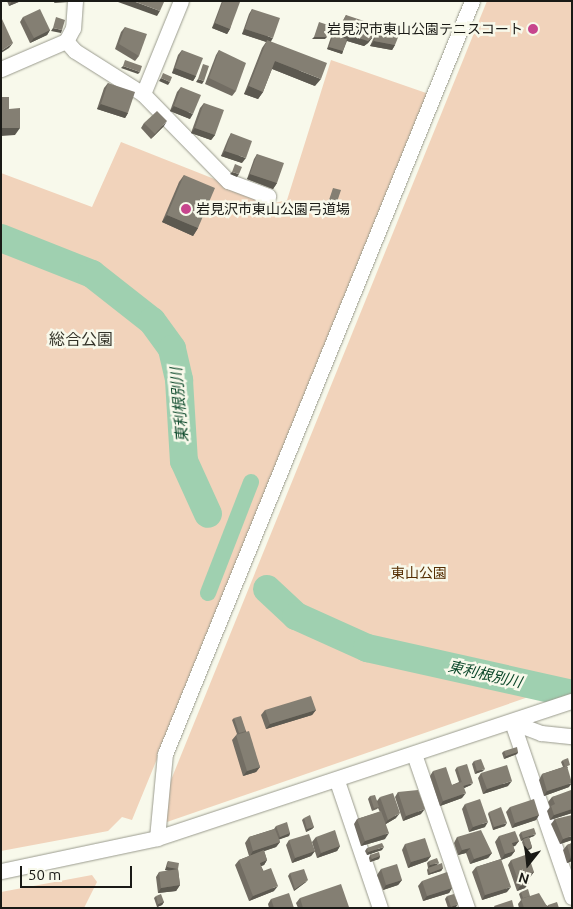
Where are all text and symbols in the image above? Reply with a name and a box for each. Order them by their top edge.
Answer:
place label: 岩見沢市東山公園テニスコート [327,21,523,37]
marker: 岩見沢市東山公園テニスコート [527,23,539,35]
place label: 岩見沢市東山公園弓道場 [196,201,350,217]
marker: 岩見沢市東山公園弓道場 [180,203,192,215]
district label: 総合公園 [49,329,113,349]
water label: 東利根別川 [167,367,191,443]
park label: 東山公園 [391,565,447,581]
water label: 東利根別川 [446,657,524,691]
north arrow [503,839,553,889]
scale bar [22,856,135,888]
text: 50 m [28,866,61,883]
text: N [517,869,531,888]

